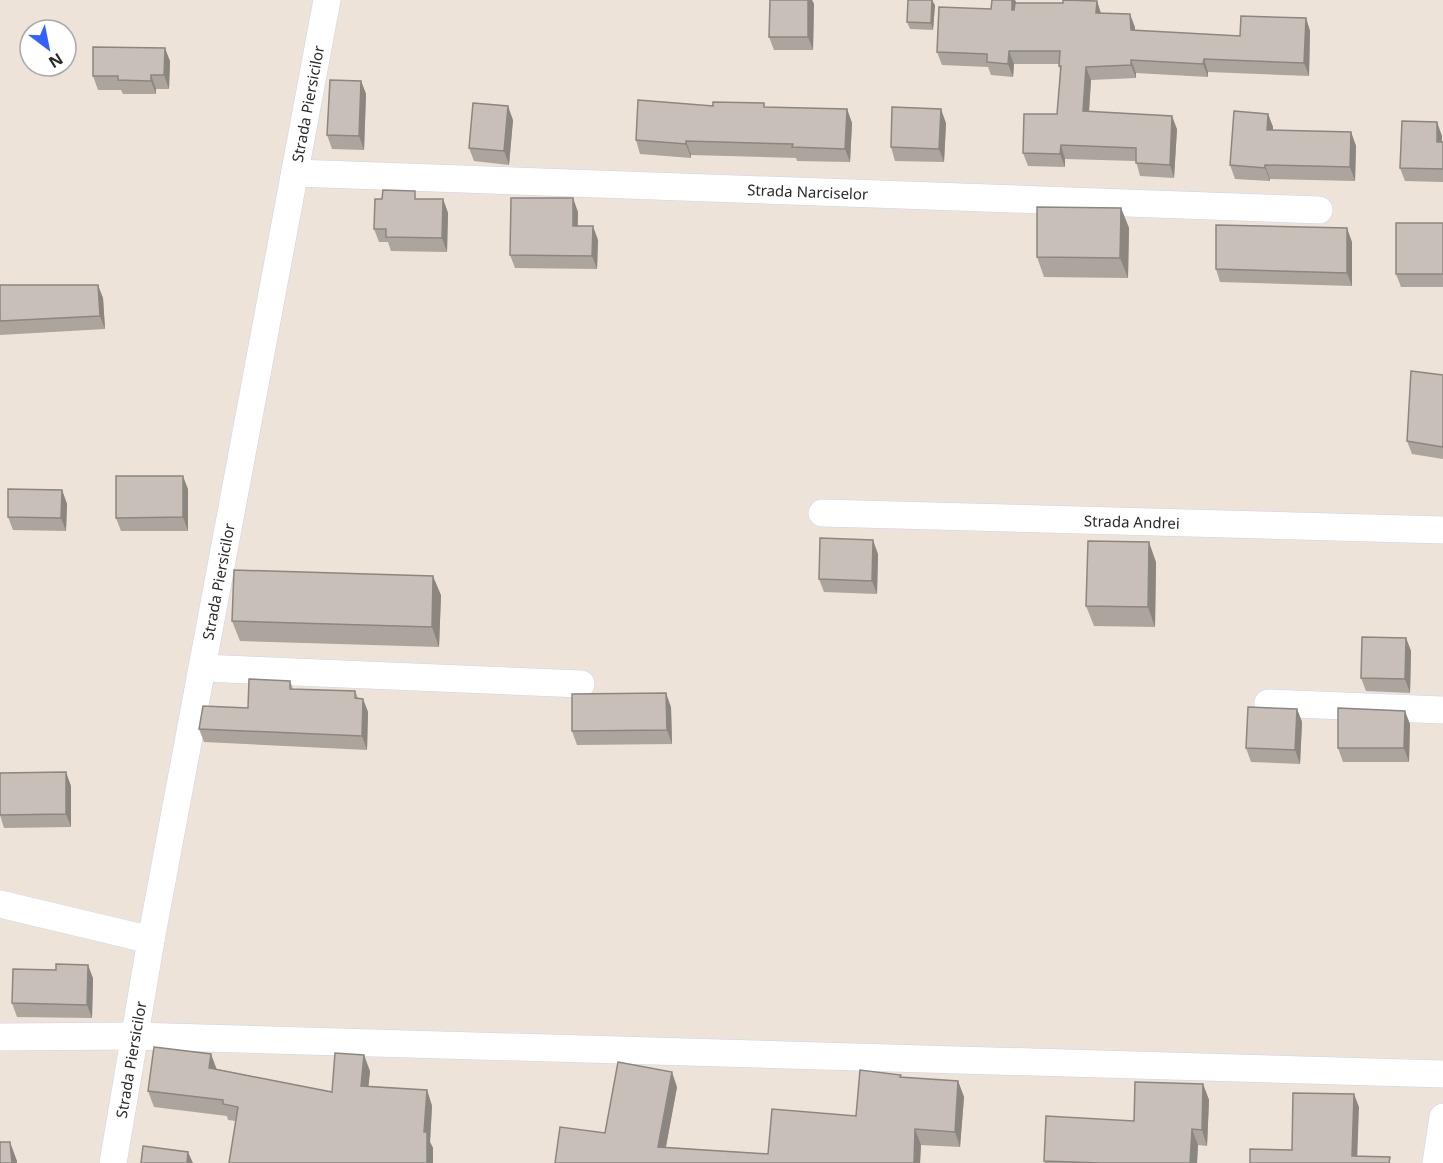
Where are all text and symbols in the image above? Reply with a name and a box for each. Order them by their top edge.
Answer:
north arrow [18,18,78,78]
street label: Strada Piersicilor [287,44,328,164]
text: N [45,48,67,73]
street label: Strada Narciselor [747,179,869,204]
street label: Strada Andrei [1084,510,1180,533]
street label: Strada Piersicilor [197,521,239,642]
street label: Strada Piersicilor [111,999,150,1120]

